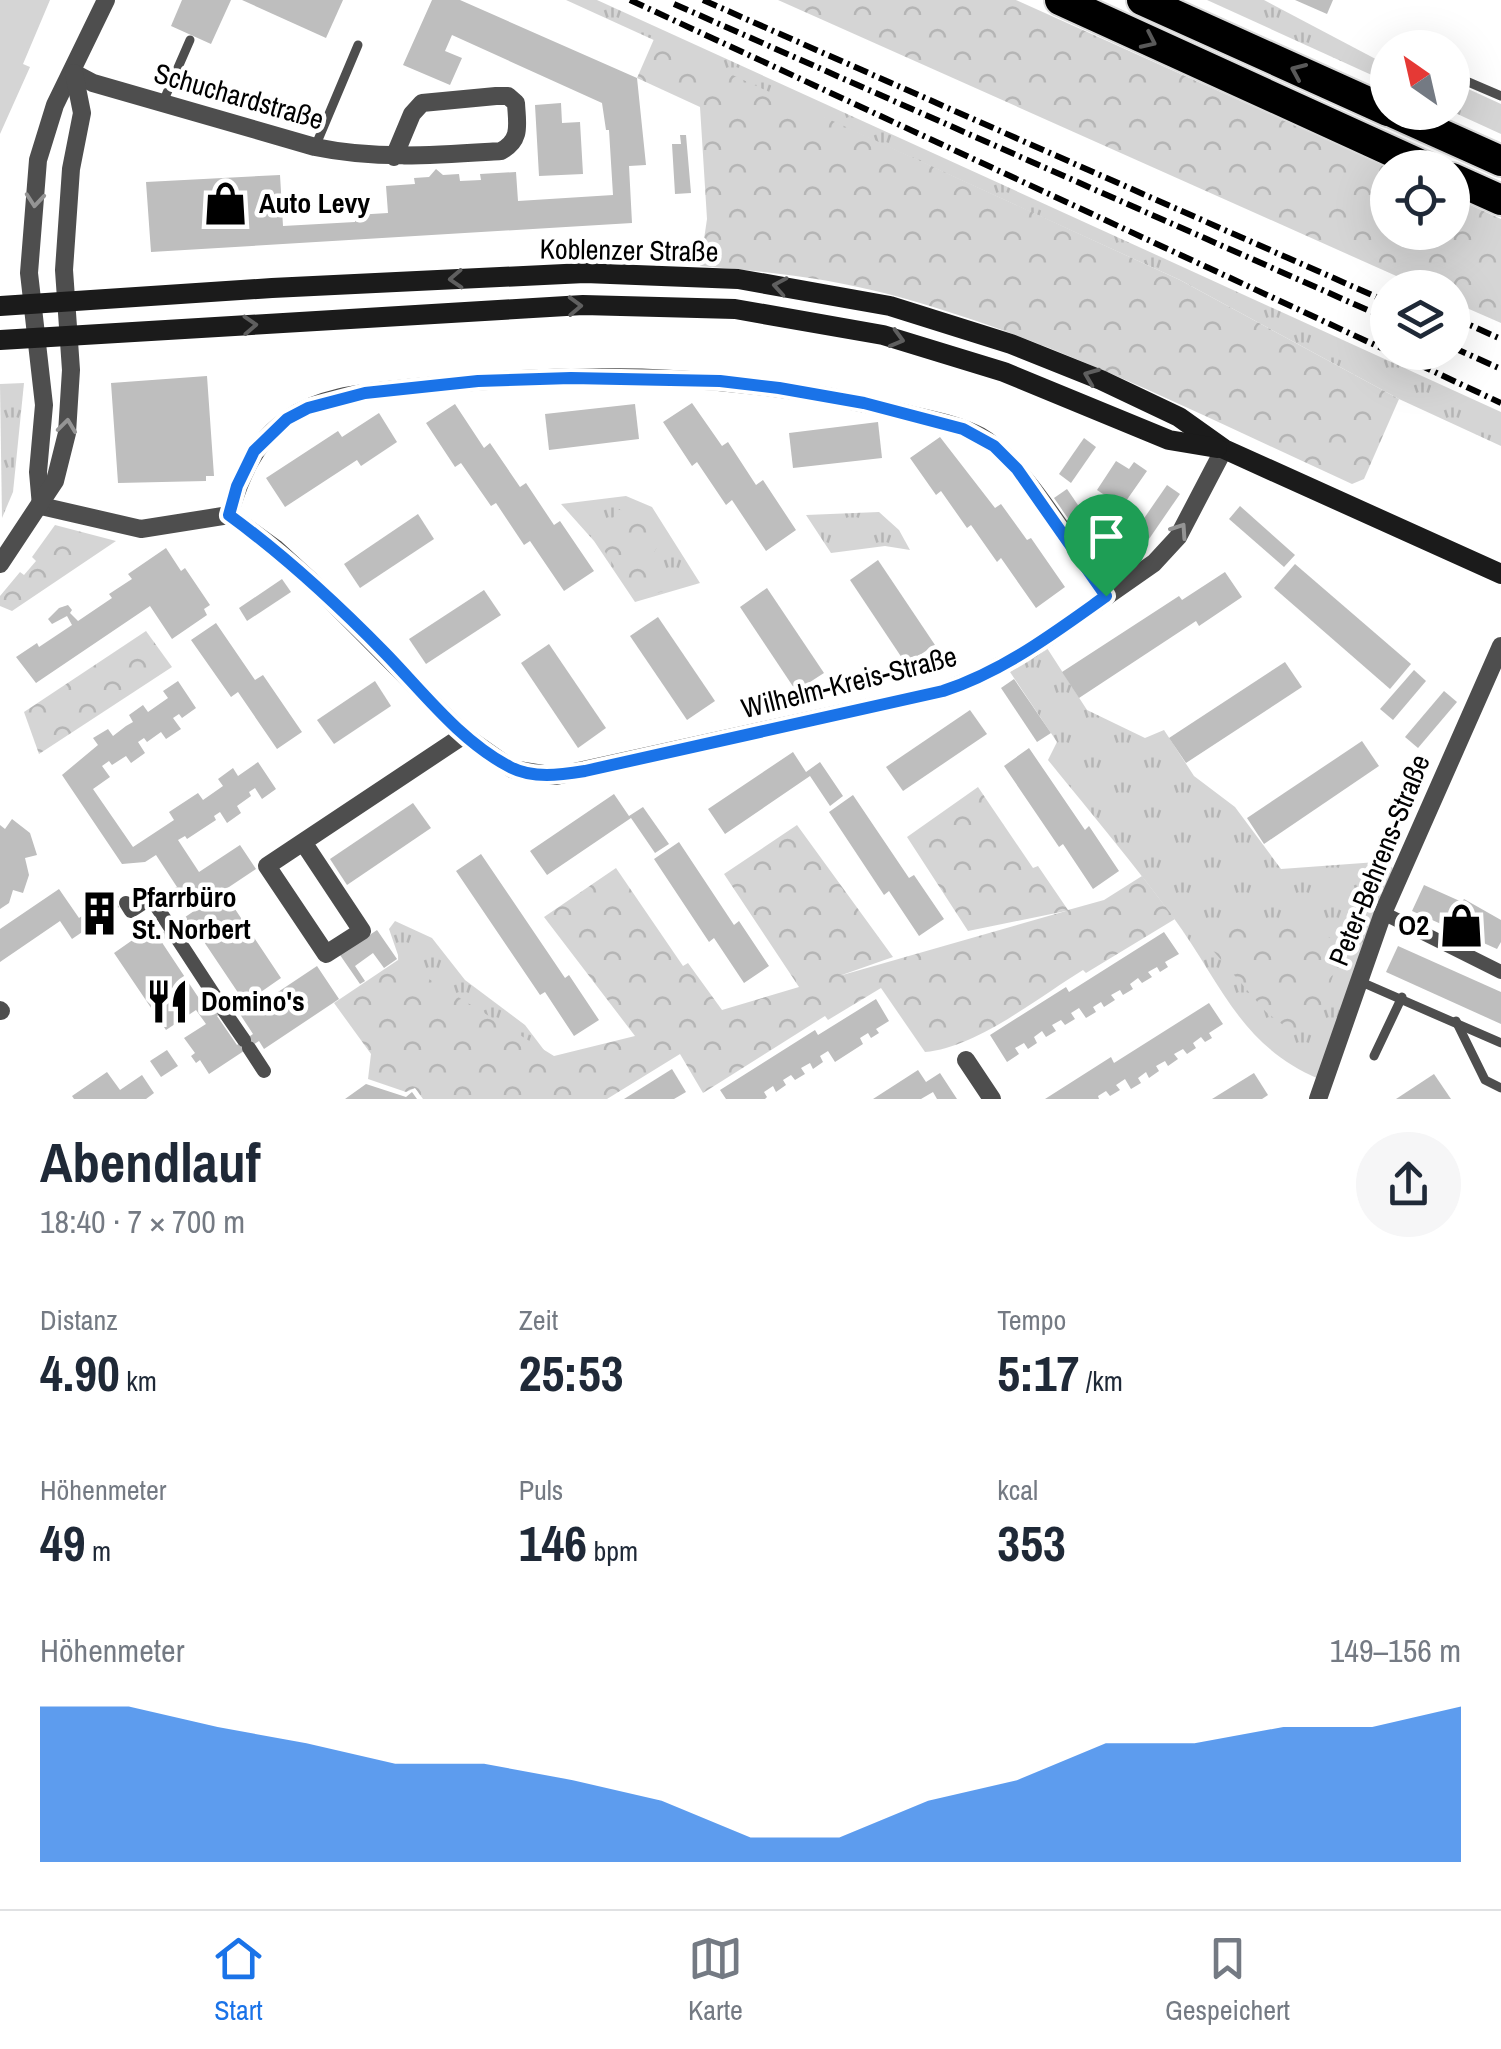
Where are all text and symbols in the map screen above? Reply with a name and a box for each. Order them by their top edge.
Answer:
one-way arrow [1139,28,1157,48]
north arrow [1370,30,1470,130]
map controls [1370,30,1470,370]
street label: Schuchardstraße [150,54,328,138]
one-way arrow [1290,63,1308,83]
button: locate [1370,150,1470,250]
shop icon: Auto Levy [202,179,250,227]
place label: Auto Levy [259,184,370,222]
one-way arrow [24,193,46,209]
street label: Koblenzer Straße [539,229,719,271]
one-way arrow [447,268,463,289]
button: layers [1370,270,1470,370]
one-way arrow [772,276,788,297]
one-way arrow [567,296,583,317]
one-way arrow [243,315,259,336]
one-way arrow [887,327,904,348]
one-way arrow [1083,368,1101,388]
one-way arrow [56,418,77,434]
pin [1064,494,1149,597]
icon: arrive [1079,509,1134,564]
one-way arrow [1168,523,1187,541]
street label: Wilhelm-Kreis-Straße [737,637,961,727]
street label: Peter-Behrens-Straße [1319,749,1439,971]
place label: Pfarrbüro St. Norbert [132,878,251,948]
building icon: Pfarrbüro St. Norbert [75,889,123,937]
shop icon: O2 [1438,901,1486,949]
place label: O2 [1398,906,1429,944]
restaurant icon: Domino's [144,977,192,1025]
place label: Domino's [201,982,305,1020]
text: Abendlauf [40,1125,261,1199]
button: share [1356,1132,1461,1237]
text: 18:40 · 7 × 700 m [40,1200,245,1243]
text: Distanz [40,1301,118,1339]
text: Zeit [519,1301,558,1339]
text: Tempo [997,1301,1066,1339]
text: 4.90 [40,1339,120,1407]
text: 25:53 [519,1339,624,1407]
text: 5:17 [997,1339,1079,1407]
text: km [120,1362,157,1400]
text: /km [1079,1362,1123,1400]
text: Höhenmeter [40,1471,166,1509]
text: Puls [519,1471,563,1509]
text: kcal [997,1471,1038,1509]
text: 49 [40,1509,86,1577]
text: 146 [519,1509,587,1577]
text: 353 [997,1509,1066,1577]
text: m [86,1532,111,1570]
text: bpm [587,1532,638,1570]
text: Höhenmeter [40,1629,184,1672]
text: 149–156 m [1330,1629,1461,1672]
tab: Start [211,1931,266,2029]
tab: Karte [688,1931,743,2029]
tab: Gespeichert [1165,1931,1290,2029]

